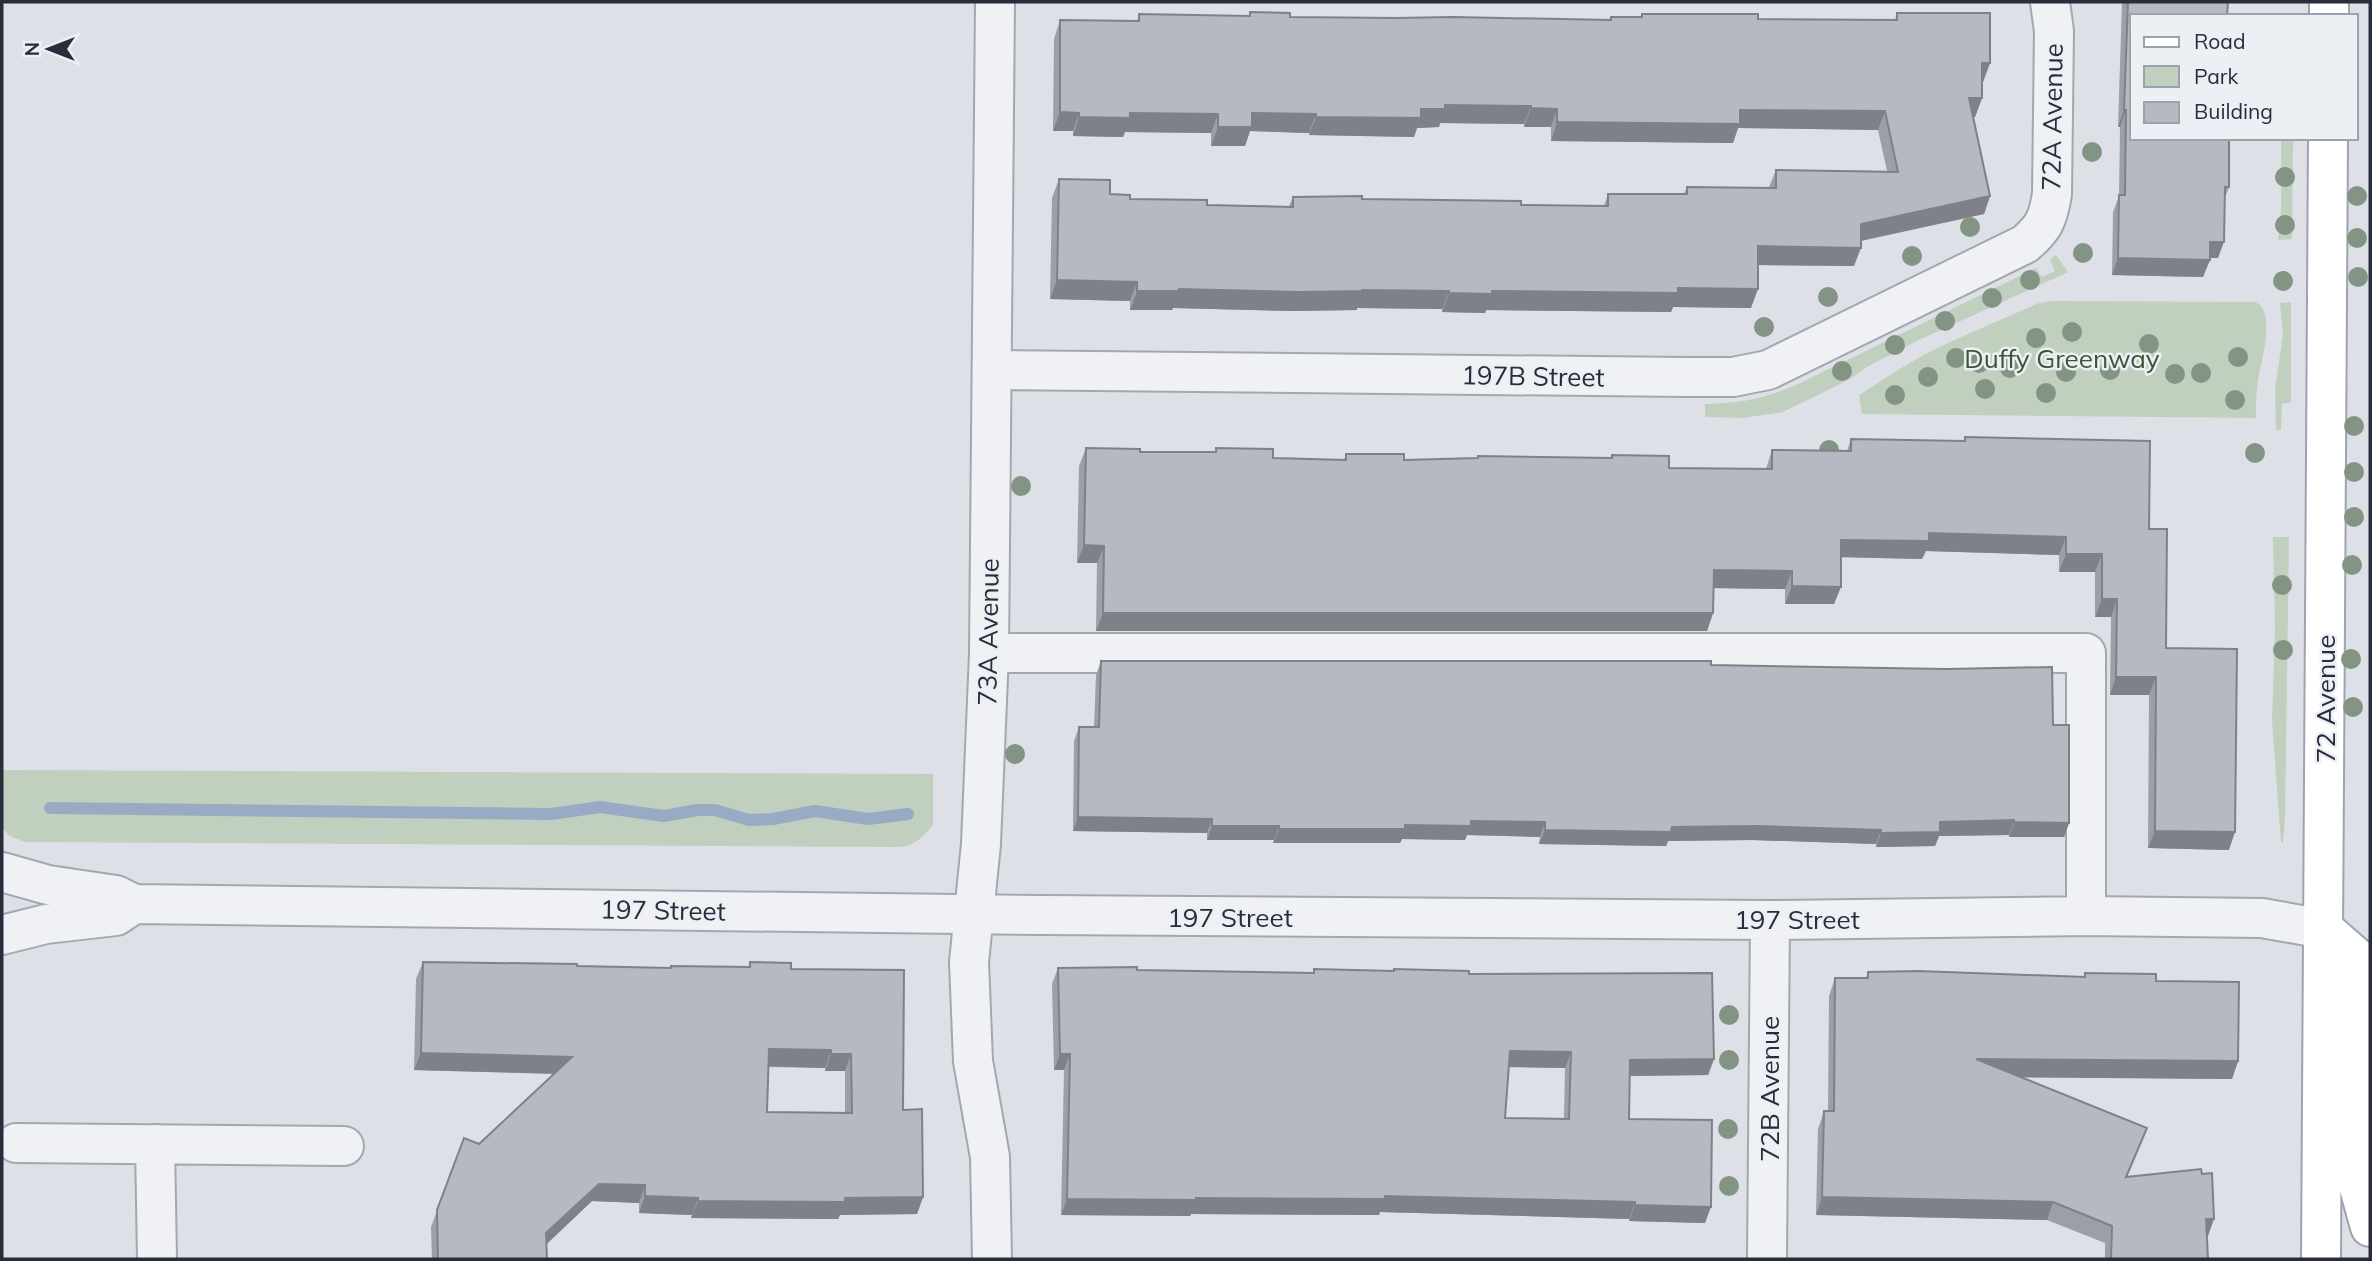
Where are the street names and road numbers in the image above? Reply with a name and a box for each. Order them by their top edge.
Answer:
street label: 72A Avenue [2034,43,2070,191]
street label: 197B Street [1461,358,1605,394]
street label: 73A Avenue [970,558,1006,706]
street label: 72 Avenue [2309,635,2342,763]
street label: 197 Street [600,892,726,928]
street label: 197 Street [1167,901,1293,934]
street label: 197 Street [1734,903,1860,936]
street label: 72B Avenue [1753,1016,1786,1162]

